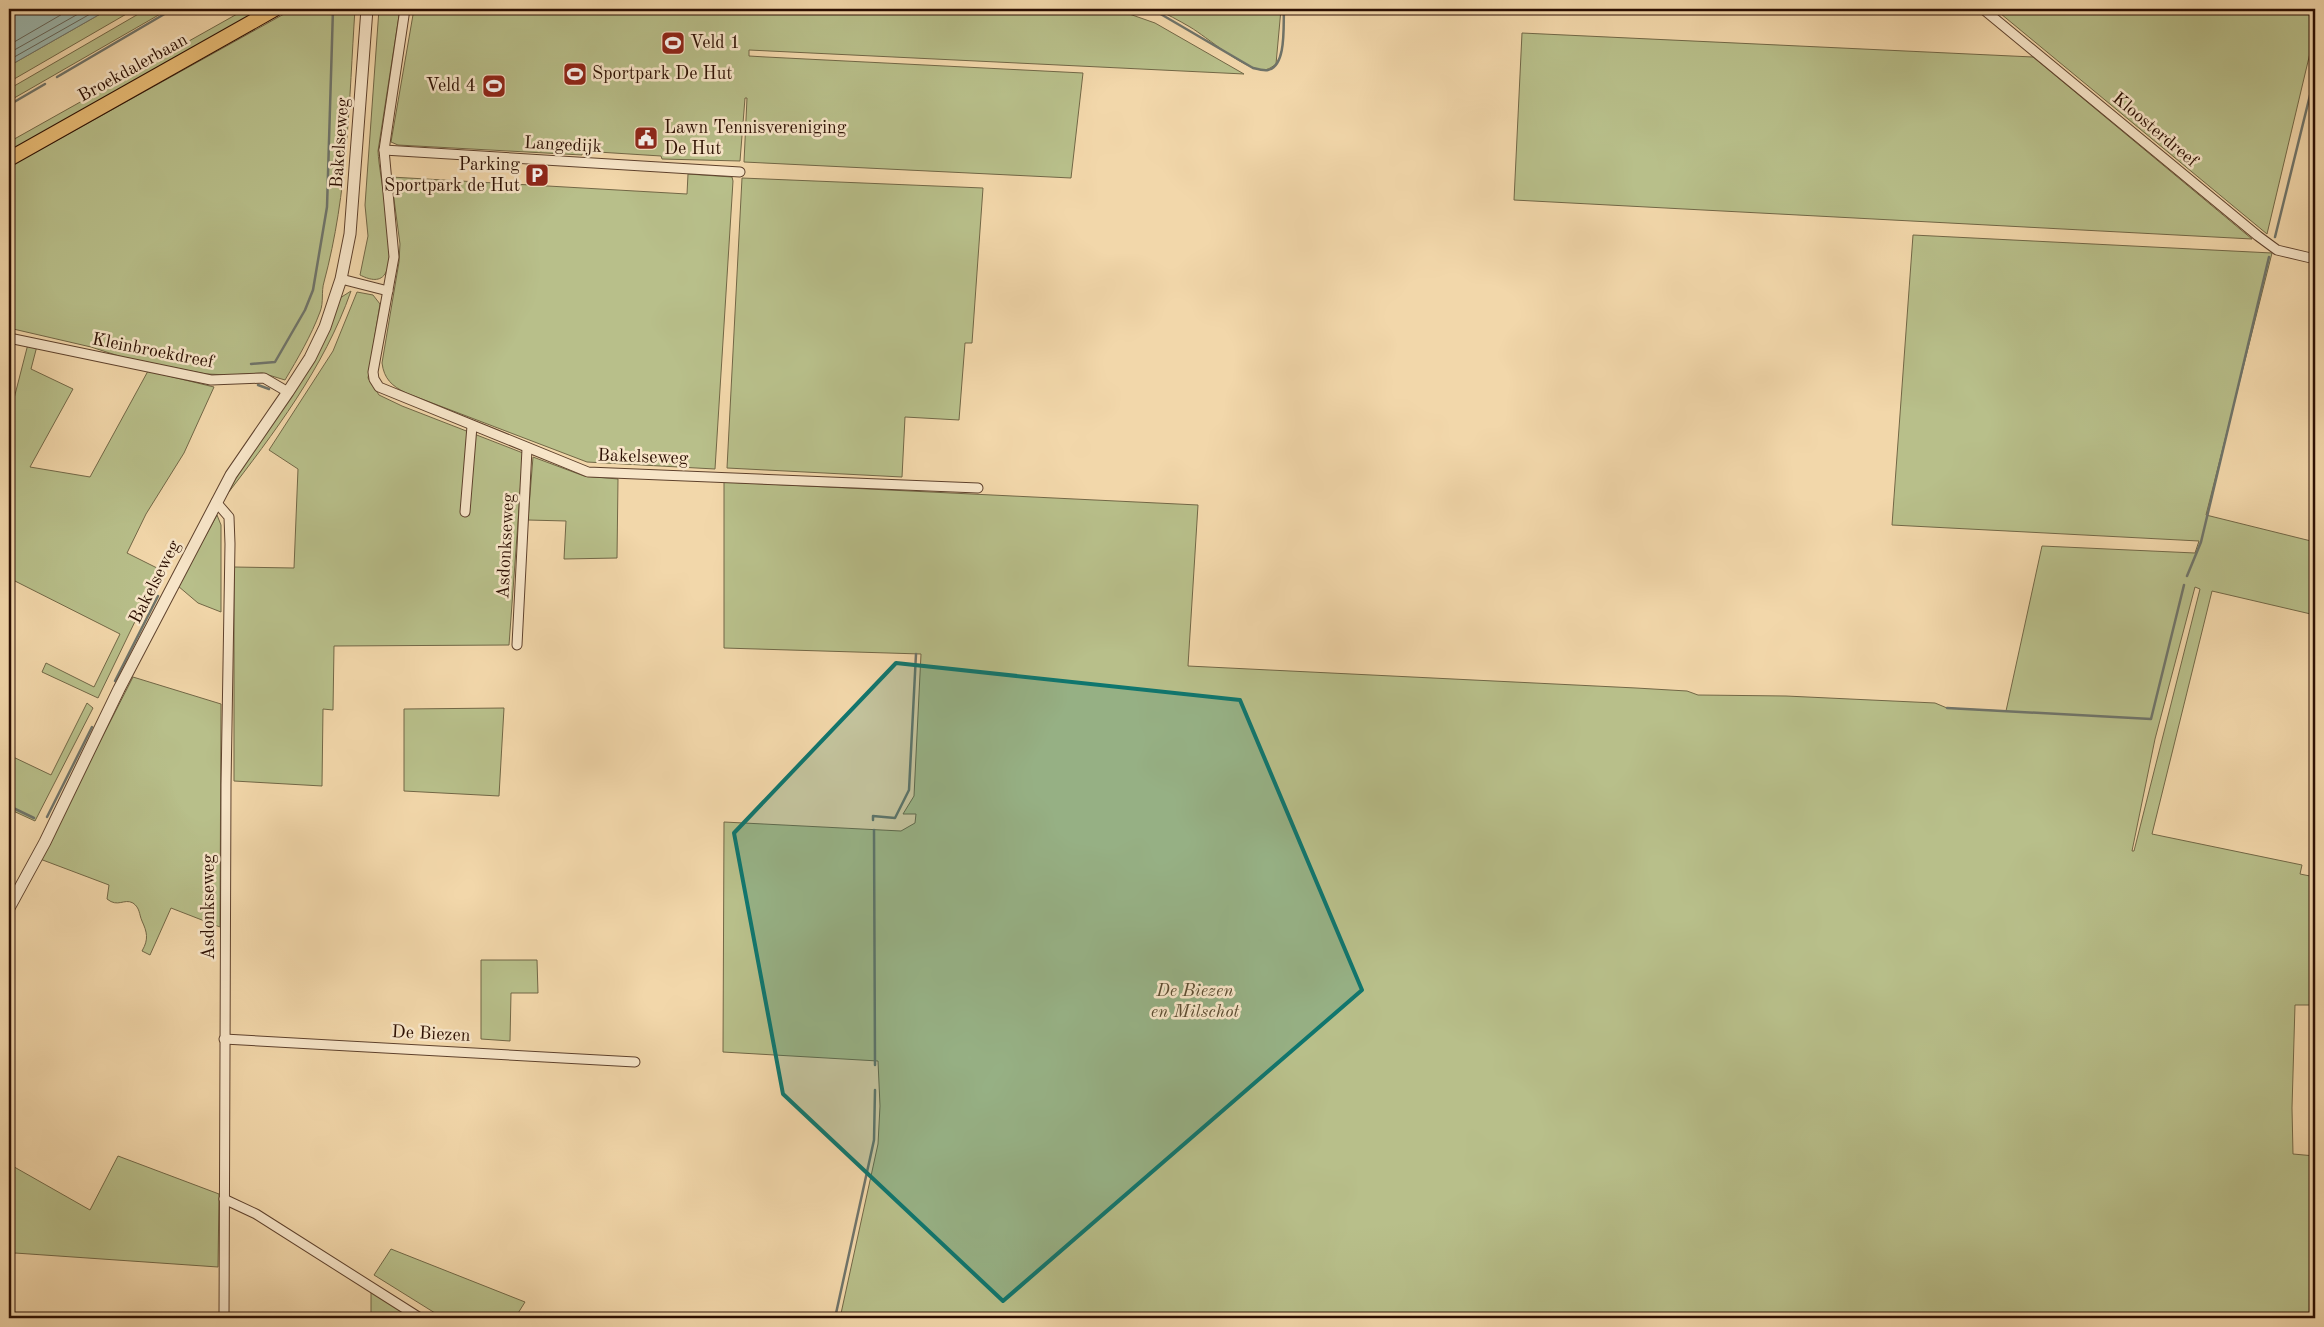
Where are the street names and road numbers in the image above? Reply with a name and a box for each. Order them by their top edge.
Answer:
street label: Broekdalerbaan [75,30,191,105]
street label: Kloosterdreef [2109,89,2202,171]
street label: Bakelseweg [328,97,352,189]
street label: Langedijk [524,134,602,156]
street label: Kleinbroekdreef [91,330,216,372]
street label: Bakelseweg [597,446,689,468]
street label: Asdonkseweg [494,492,518,599]
street label: Bakelseweg [126,537,184,627]
street label: Asdonkseweg [200,854,218,960]
street label: De Biezen [391,1023,471,1045]

